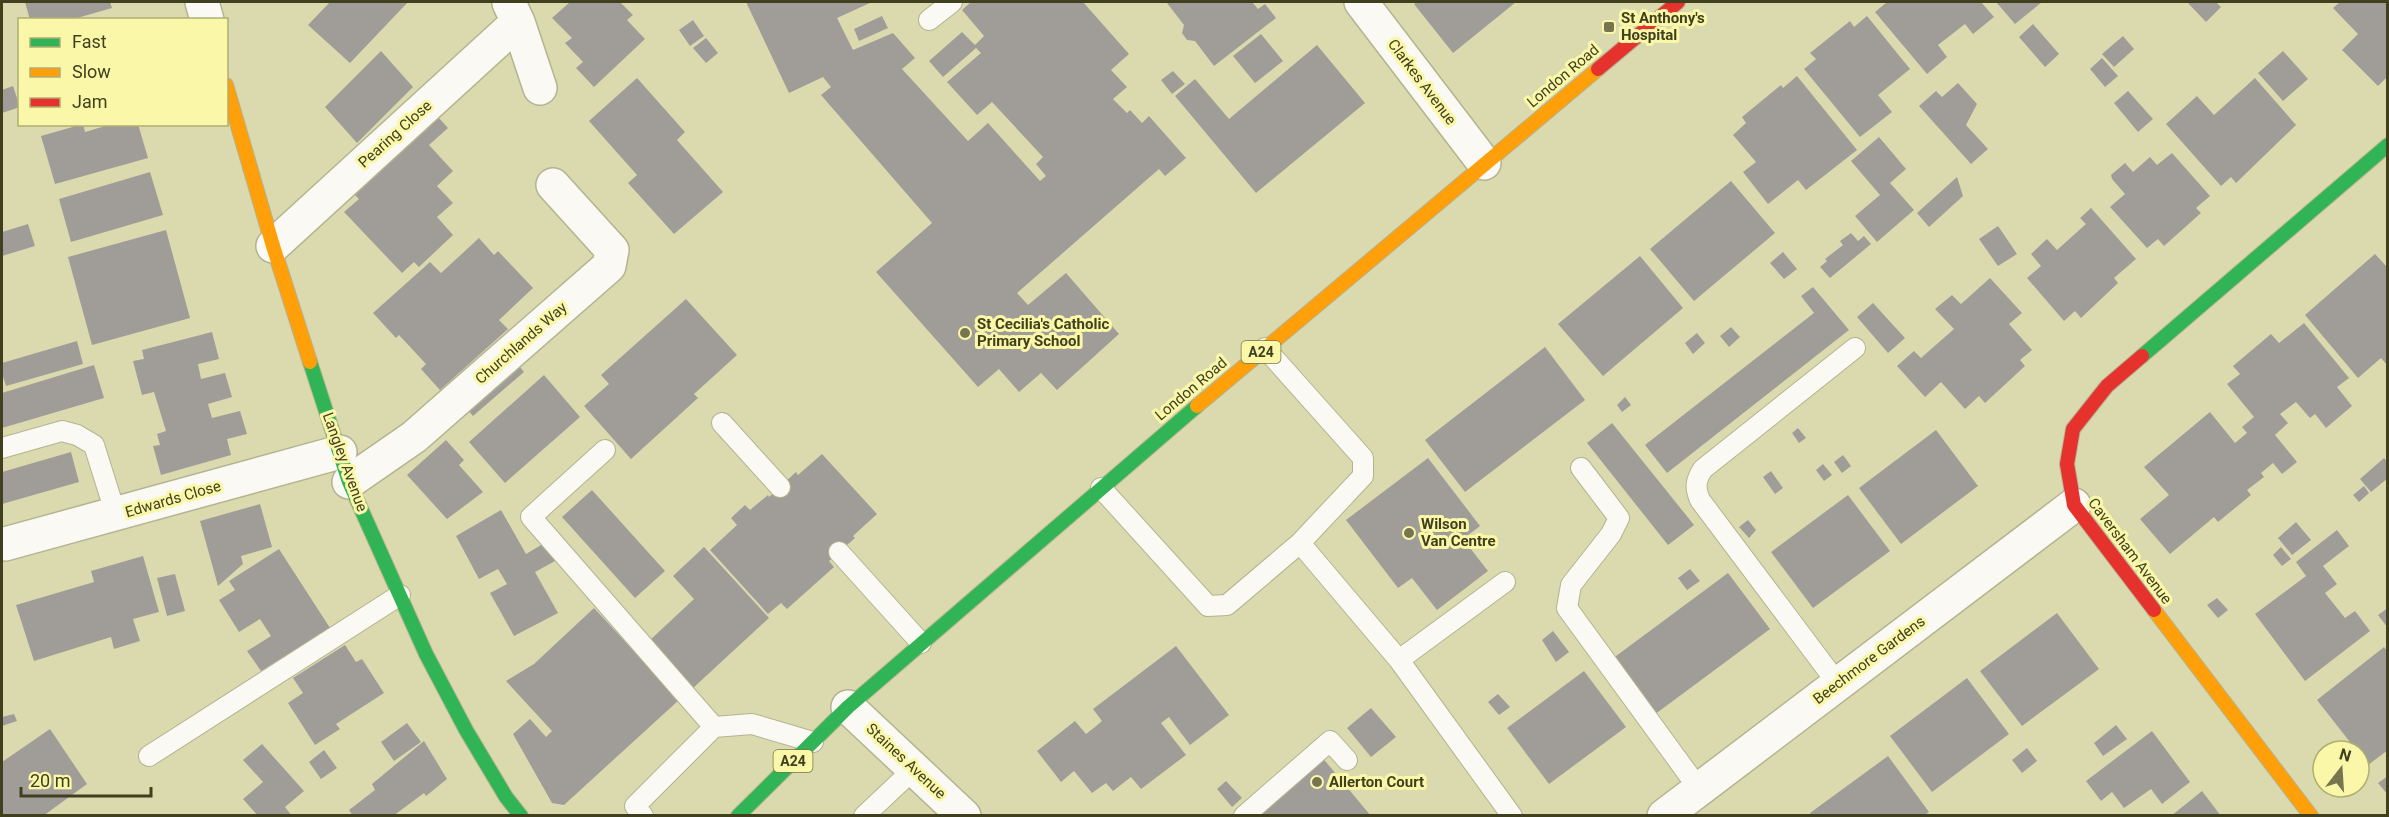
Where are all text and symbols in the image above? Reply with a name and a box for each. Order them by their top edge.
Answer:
place label: St Anthony's Hospital [1621,9,1705,44]
legend [18,18,228,126]
marker: St Anthony's Hospital [1602,20,1616,34]
text: Fast [72,31,107,52]
street label: Clarkes Avenue [1384,36,1460,128]
street label: London Road [1523,41,1603,111]
text: Slow [72,61,111,82]
text: Jam [72,91,108,112]
street label: Pearing Close [355,96,435,172]
street label: Churchlands Way [471,298,571,388]
place label: St Cecilia's Catholic Primary School [977,315,1109,350]
marker: St Cecilia's Catholic Primary School [958,326,972,340]
road number: A24 [1242,341,1280,363]
street label: London Road [1151,354,1231,424]
street label: Langley Avenue [319,410,371,514]
street label: Edwards Close [123,477,223,521]
street label: Caversham Avenue [2084,494,2176,608]
place label: Wilson Van Centre [1421,515,1495,550]
marker: Wilson Van Centre [1402,526,1416,540]
street label: Beechmore Gardens [1809,612,1929,708]
street label: Staines Avenue [862,720,950,803]
north arrow [2311,739,2371,799]
text: N [2337,744,2353,766]
road number: A24 [774,750,812,772]
scale bar [21,760,152,798]
text: 20 m [30,770,70,791]
place label: Allerton Court [1329,773,1424,791]
marker: Allerton Court [1310,775,1324,789]

